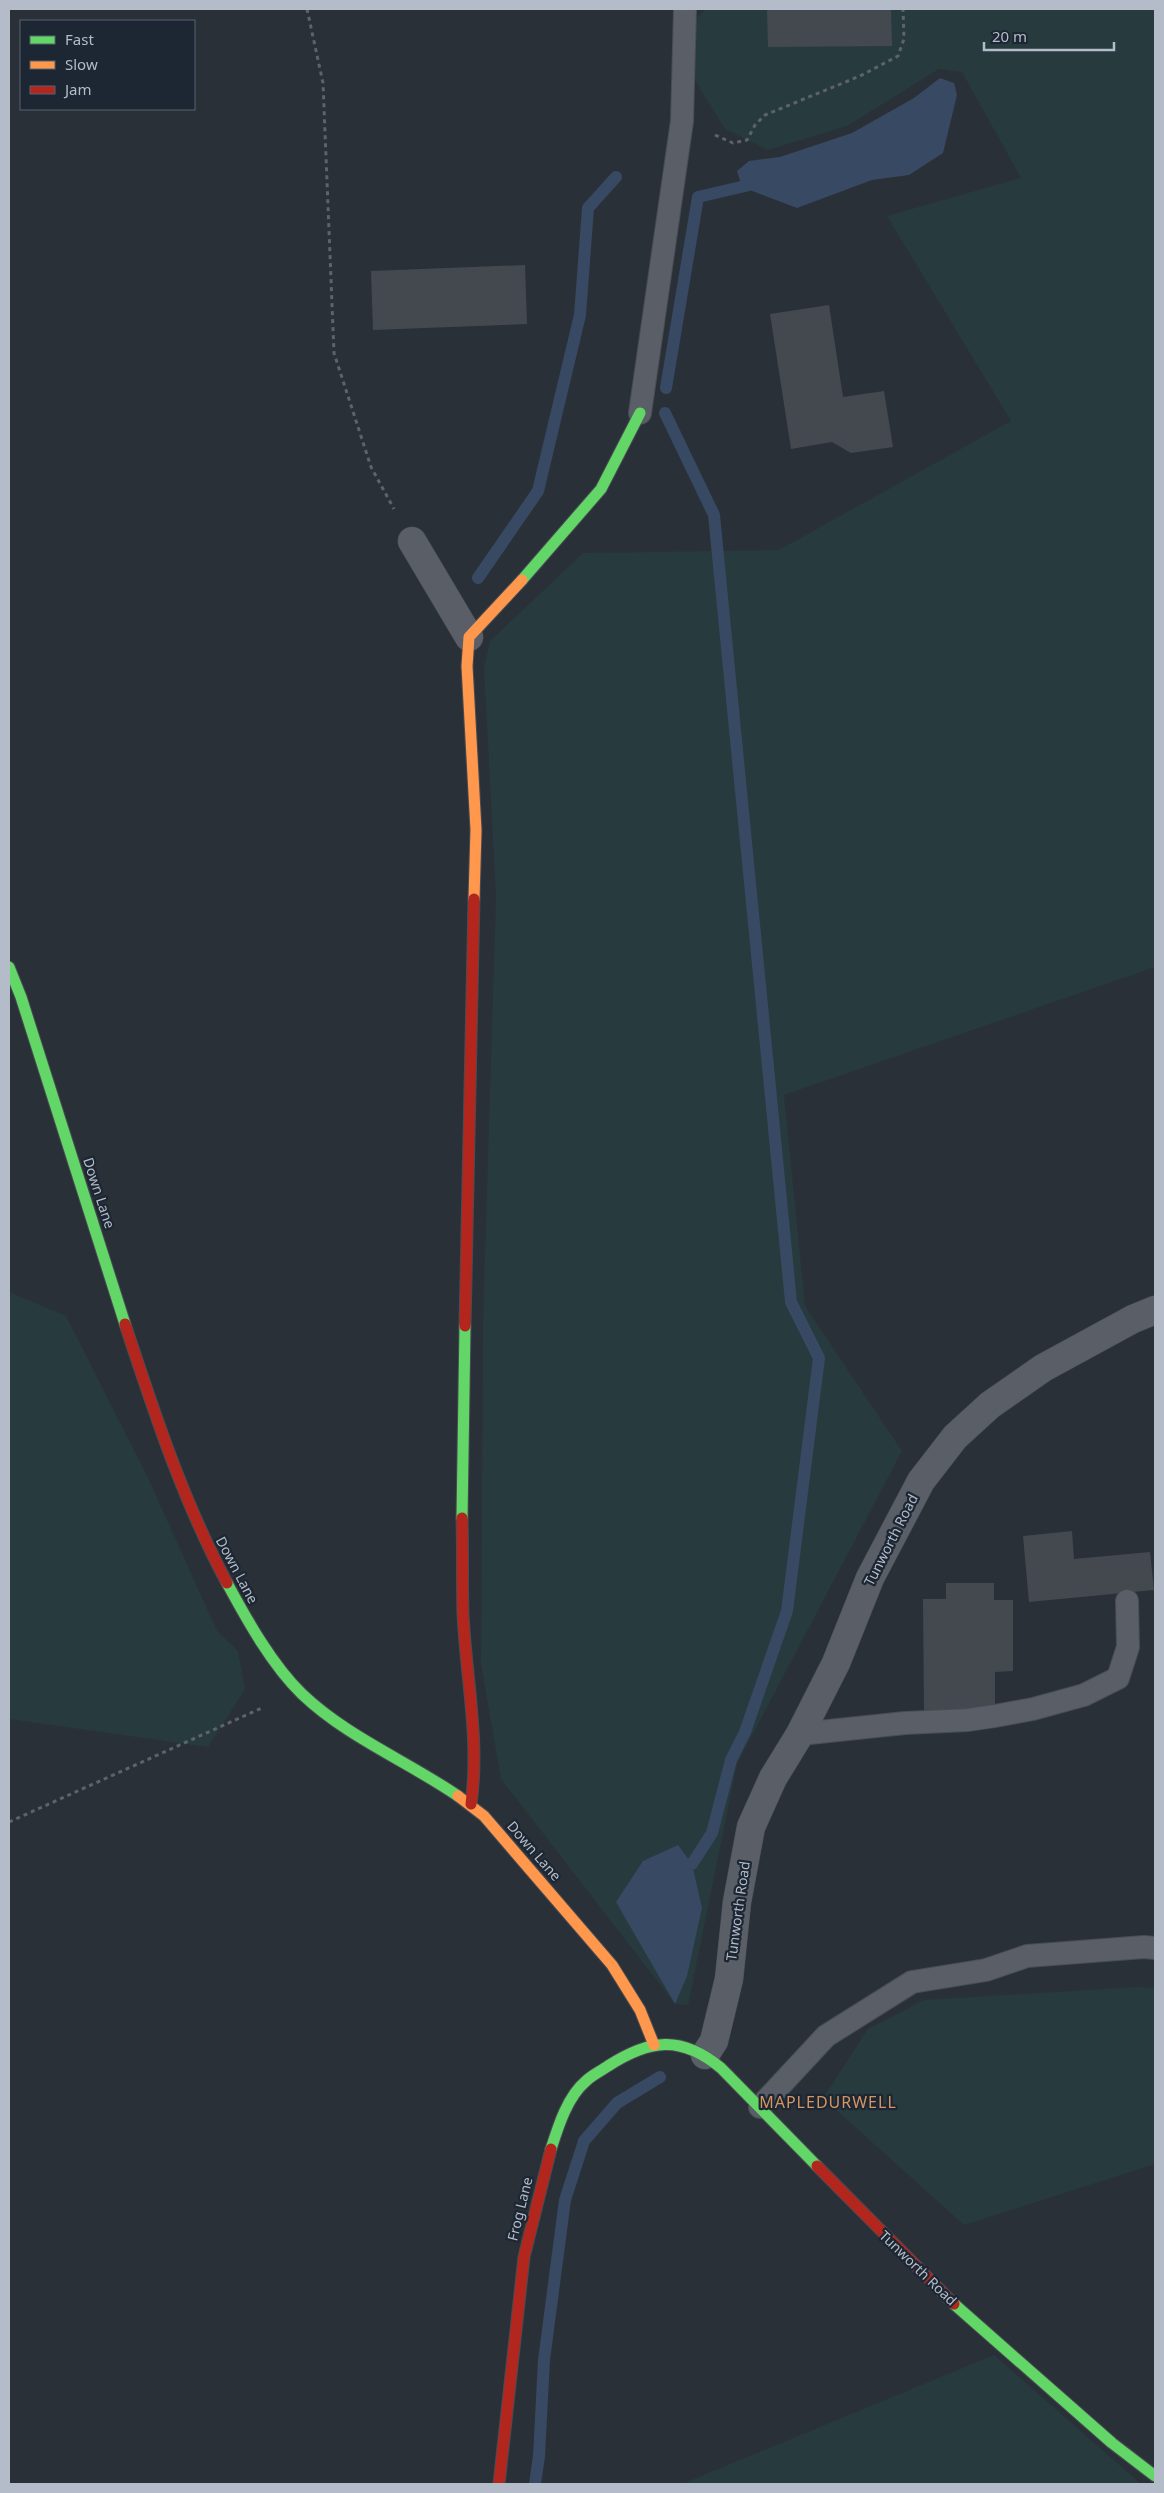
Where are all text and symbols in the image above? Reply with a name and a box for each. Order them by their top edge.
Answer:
legend [20,20,195,110]
scale bar [984,20,1114,52]
text: 20 m [992,26,1027,46]
text: Fast [65,29,94,49]
text: Slow [65,54,98,74]
text: Jam [63,79,92,99]
street label: Down Lane [79,1155,120,1231]
street label: Tunworth Road [859,1491,922,1589]
street label: Down Lane [212,1533,263,1607]
street label: Down Lane [503,1817,566,1885]
street label: Tunworth Road [721,1860,754,1962]
district label: MAPLEDURWELL [759,2091,897,2113]
street label: Frog Lane [502,2175,537,2243]
street label: Tunworth Road [876,2226,961,2309]

